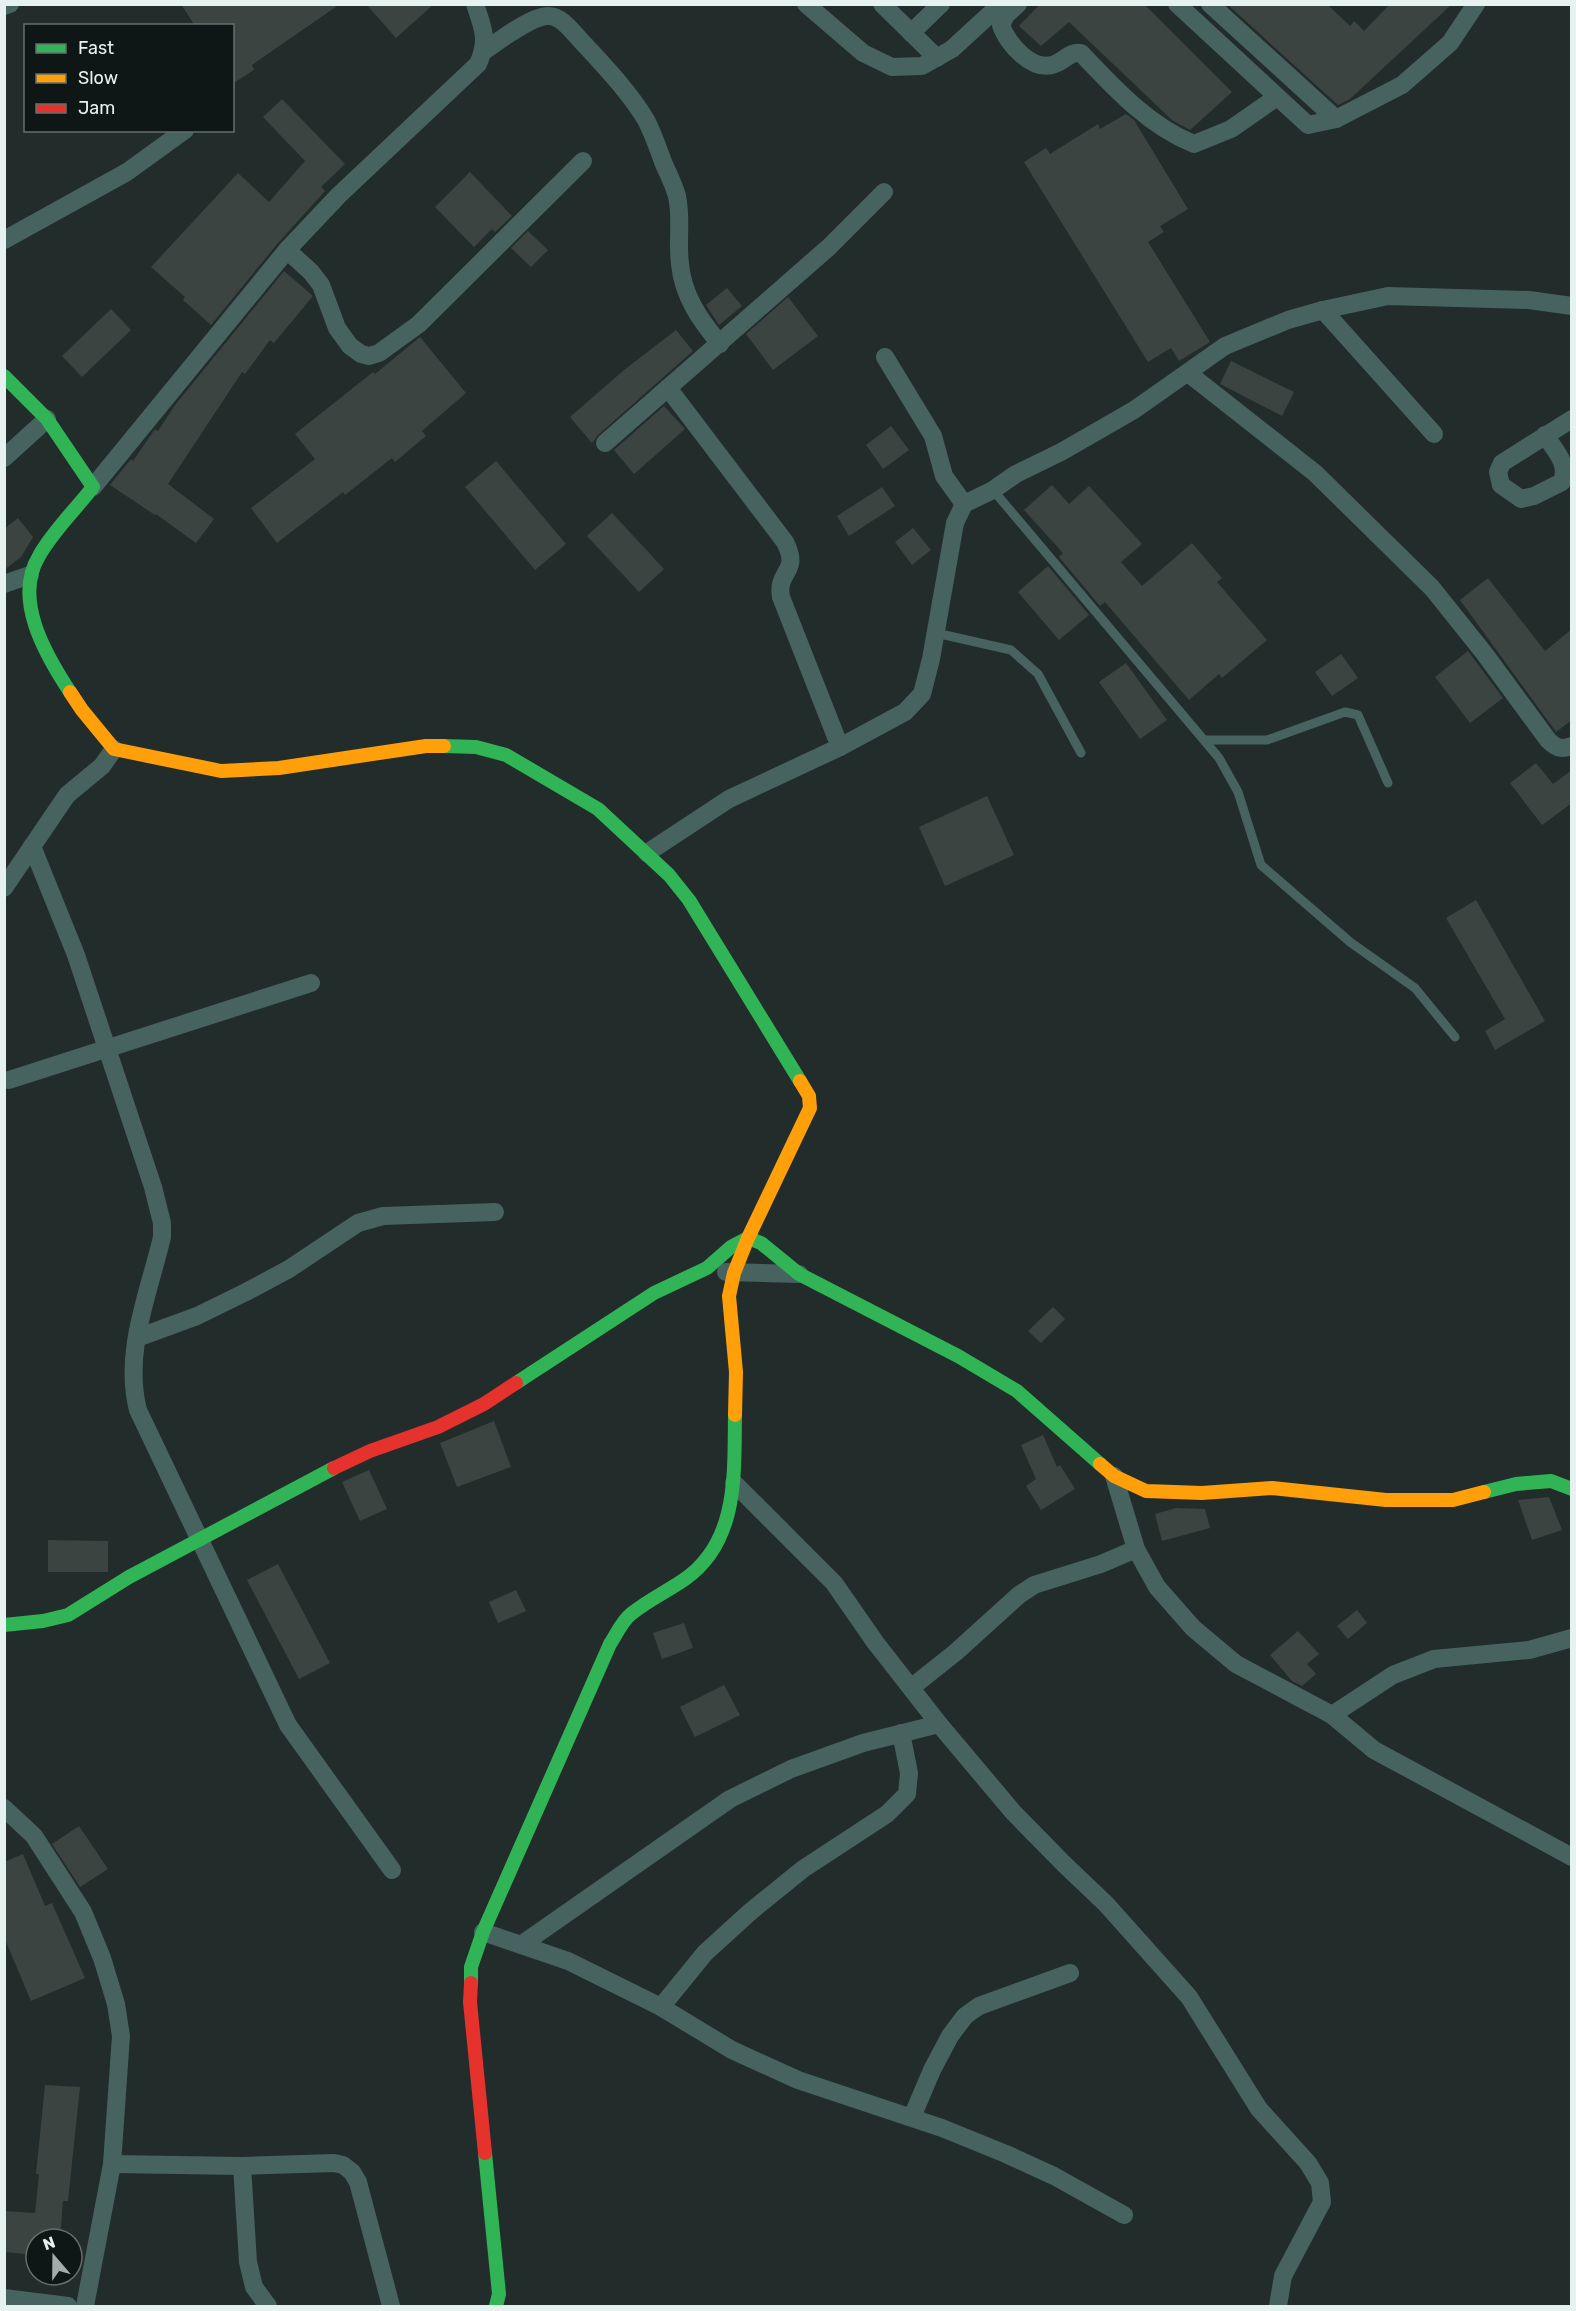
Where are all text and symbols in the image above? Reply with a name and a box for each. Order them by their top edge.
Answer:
legend [24,24,234,132]
text: Fast [78,37,114,59]
text: Slow [78,67,118,89]
text: Jam [78,97,115,119]
north arrow [24,2227,84,2287]
text: N [40,2232,58,2254]

